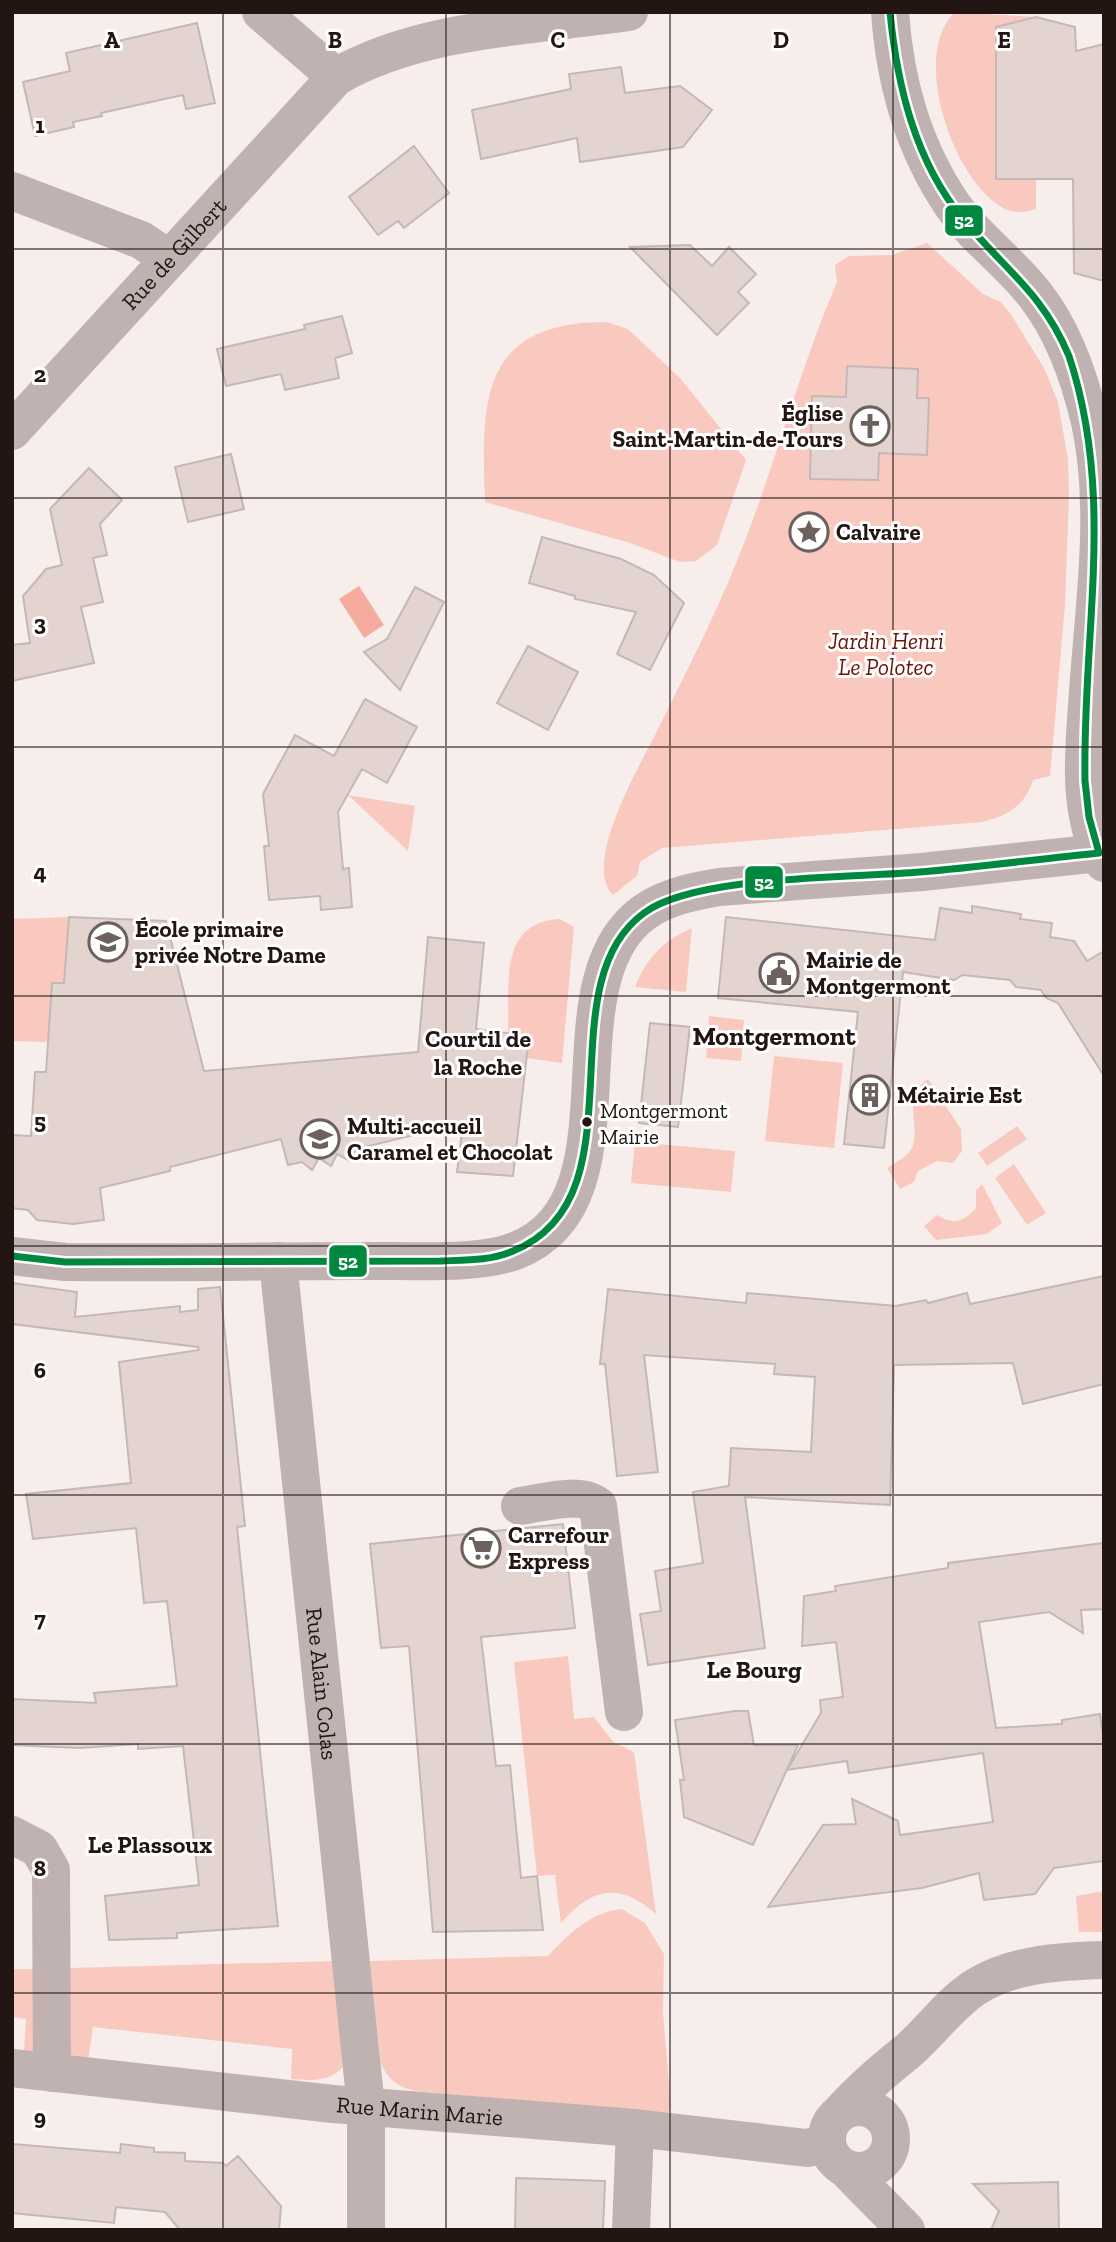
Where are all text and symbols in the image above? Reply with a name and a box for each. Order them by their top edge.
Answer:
text: A [104,26,120,54]
text: B [328,26,342,54]
text: C [551,26,565,54]
text: D [773,26,789,54]
text: E [997,26,1011,54]
text: 1 [35,111,45,139]
street label: Rue de Gilbert [116,192,232,316]
line badge: 52 [944,204,984,237]
text: 52 [954,209,974,232]
text: 2 [34,360,46,388]
place label: Église Saint-Martin-de-Tours [612,399,843,453]
church icon: Église Saint-Martin-de-Tours [849,405,891,447]
place icon: Calvaire [788,511,830,553]
place label: Calvaire [836,518,921,546]
text: 3 [34,609,46,637]
park label: Jardin Henri Le Polotec [827,627,944,681]
text: 4 [33,858,47,886]
line badge: 52 [744,865,784,899]
text: 52 [754,871,774,894]
place label: École primaire privée Notre Dame [135,915,326,969]
school or university icon: École primaire privée Notre Dame [87,921,129,963]
place label: Mairie de Montgermont [806,946,951,1000]
public building icon: Mairie de Montgermont [758,952,800,994]
district label: Montgermont [692,1020,856,1052]
district label: Courtil de la Roche [425,1024,531,1081]
building icon: Métairie Est [849,1074,891,1116]
place label: Métairie Est [897,1081,1023,1109]
place label: Montgermont Mairie [600,1098,728,1149]
text: 5 [34,1107,46,1135]
place label: Multi-accueil Caramel et Chocolat [347,1112,553,1166]
marker: Montgermont Mairie [580,1115,594,1129]
school or university icon: Multi-accueil Caramel et Chocolat [299,1118,341,1160]
line badge: 52 [328,1244,368,1278]
text: 52 [338,1250,358,1273]
text: 6 [34,1356,46,1384]
place label: Carrefour Express [508,1521,609,1575]
supermarket icon: Carrefour Express [460,1527,502,1569]
text: 7 [34,1605,46,1633]
street label: Rue Alain Colas [300,1606,344,1761]
district label: Le Bourg [706,1655,802,1684]
district label: Le Plassoux [88,1830,212,1859]
text: 8 [34,1854,46,1882]
street label: Rue Marin Marie [335,2090,504,2131]
text: 9 [34,2103,46,2131]

